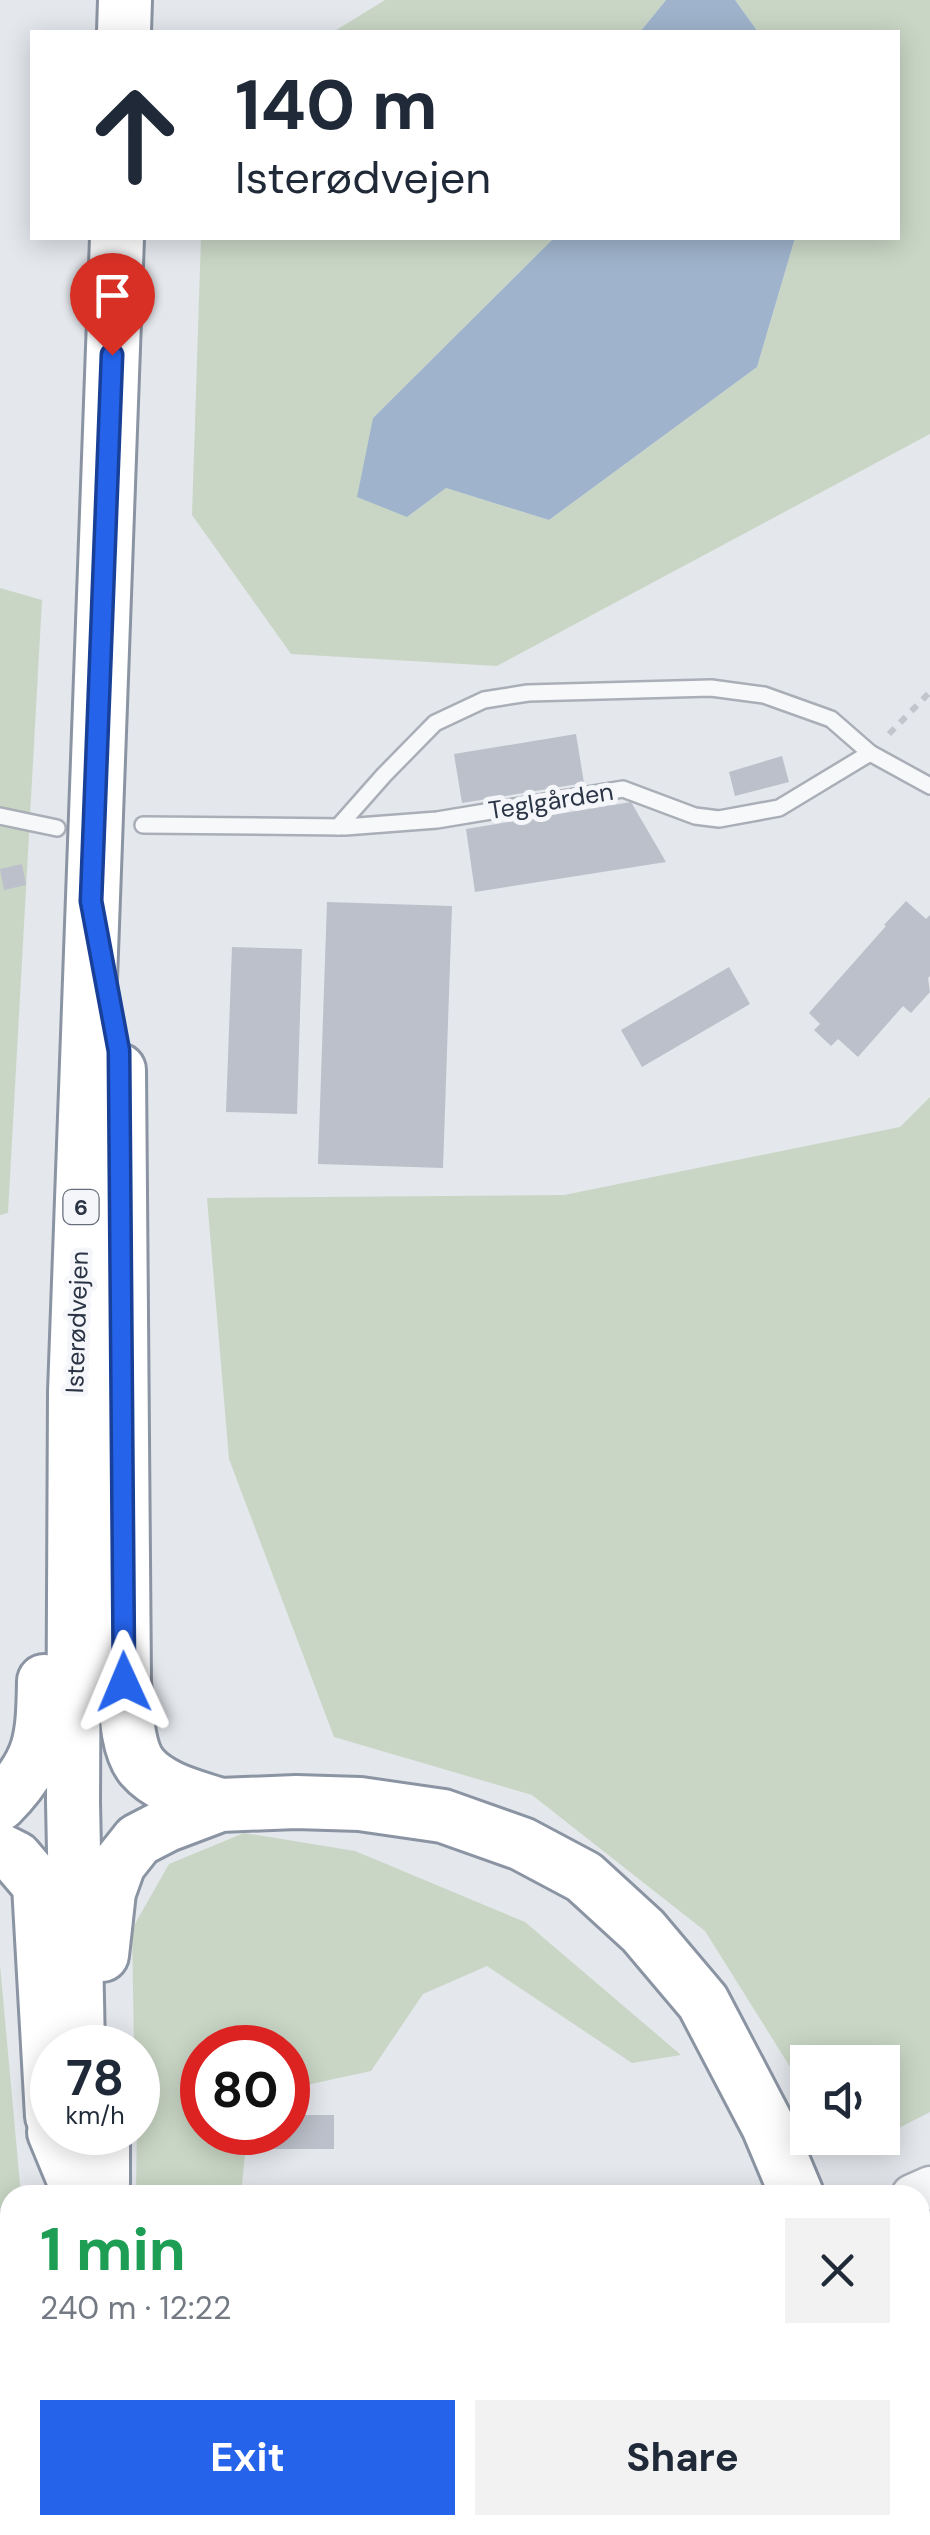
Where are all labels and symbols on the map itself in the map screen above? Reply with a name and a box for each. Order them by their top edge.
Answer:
pin [70,253,155,356]
street label: Teglgården [486,775,616,827]
road number: 6 [64,1190,98,1224]
street label: Isterødvejen [58,1250,96,1394]
position arrow [72,1630,176,1734]
speed limit sign: 80 [180,2025,310,2155]

